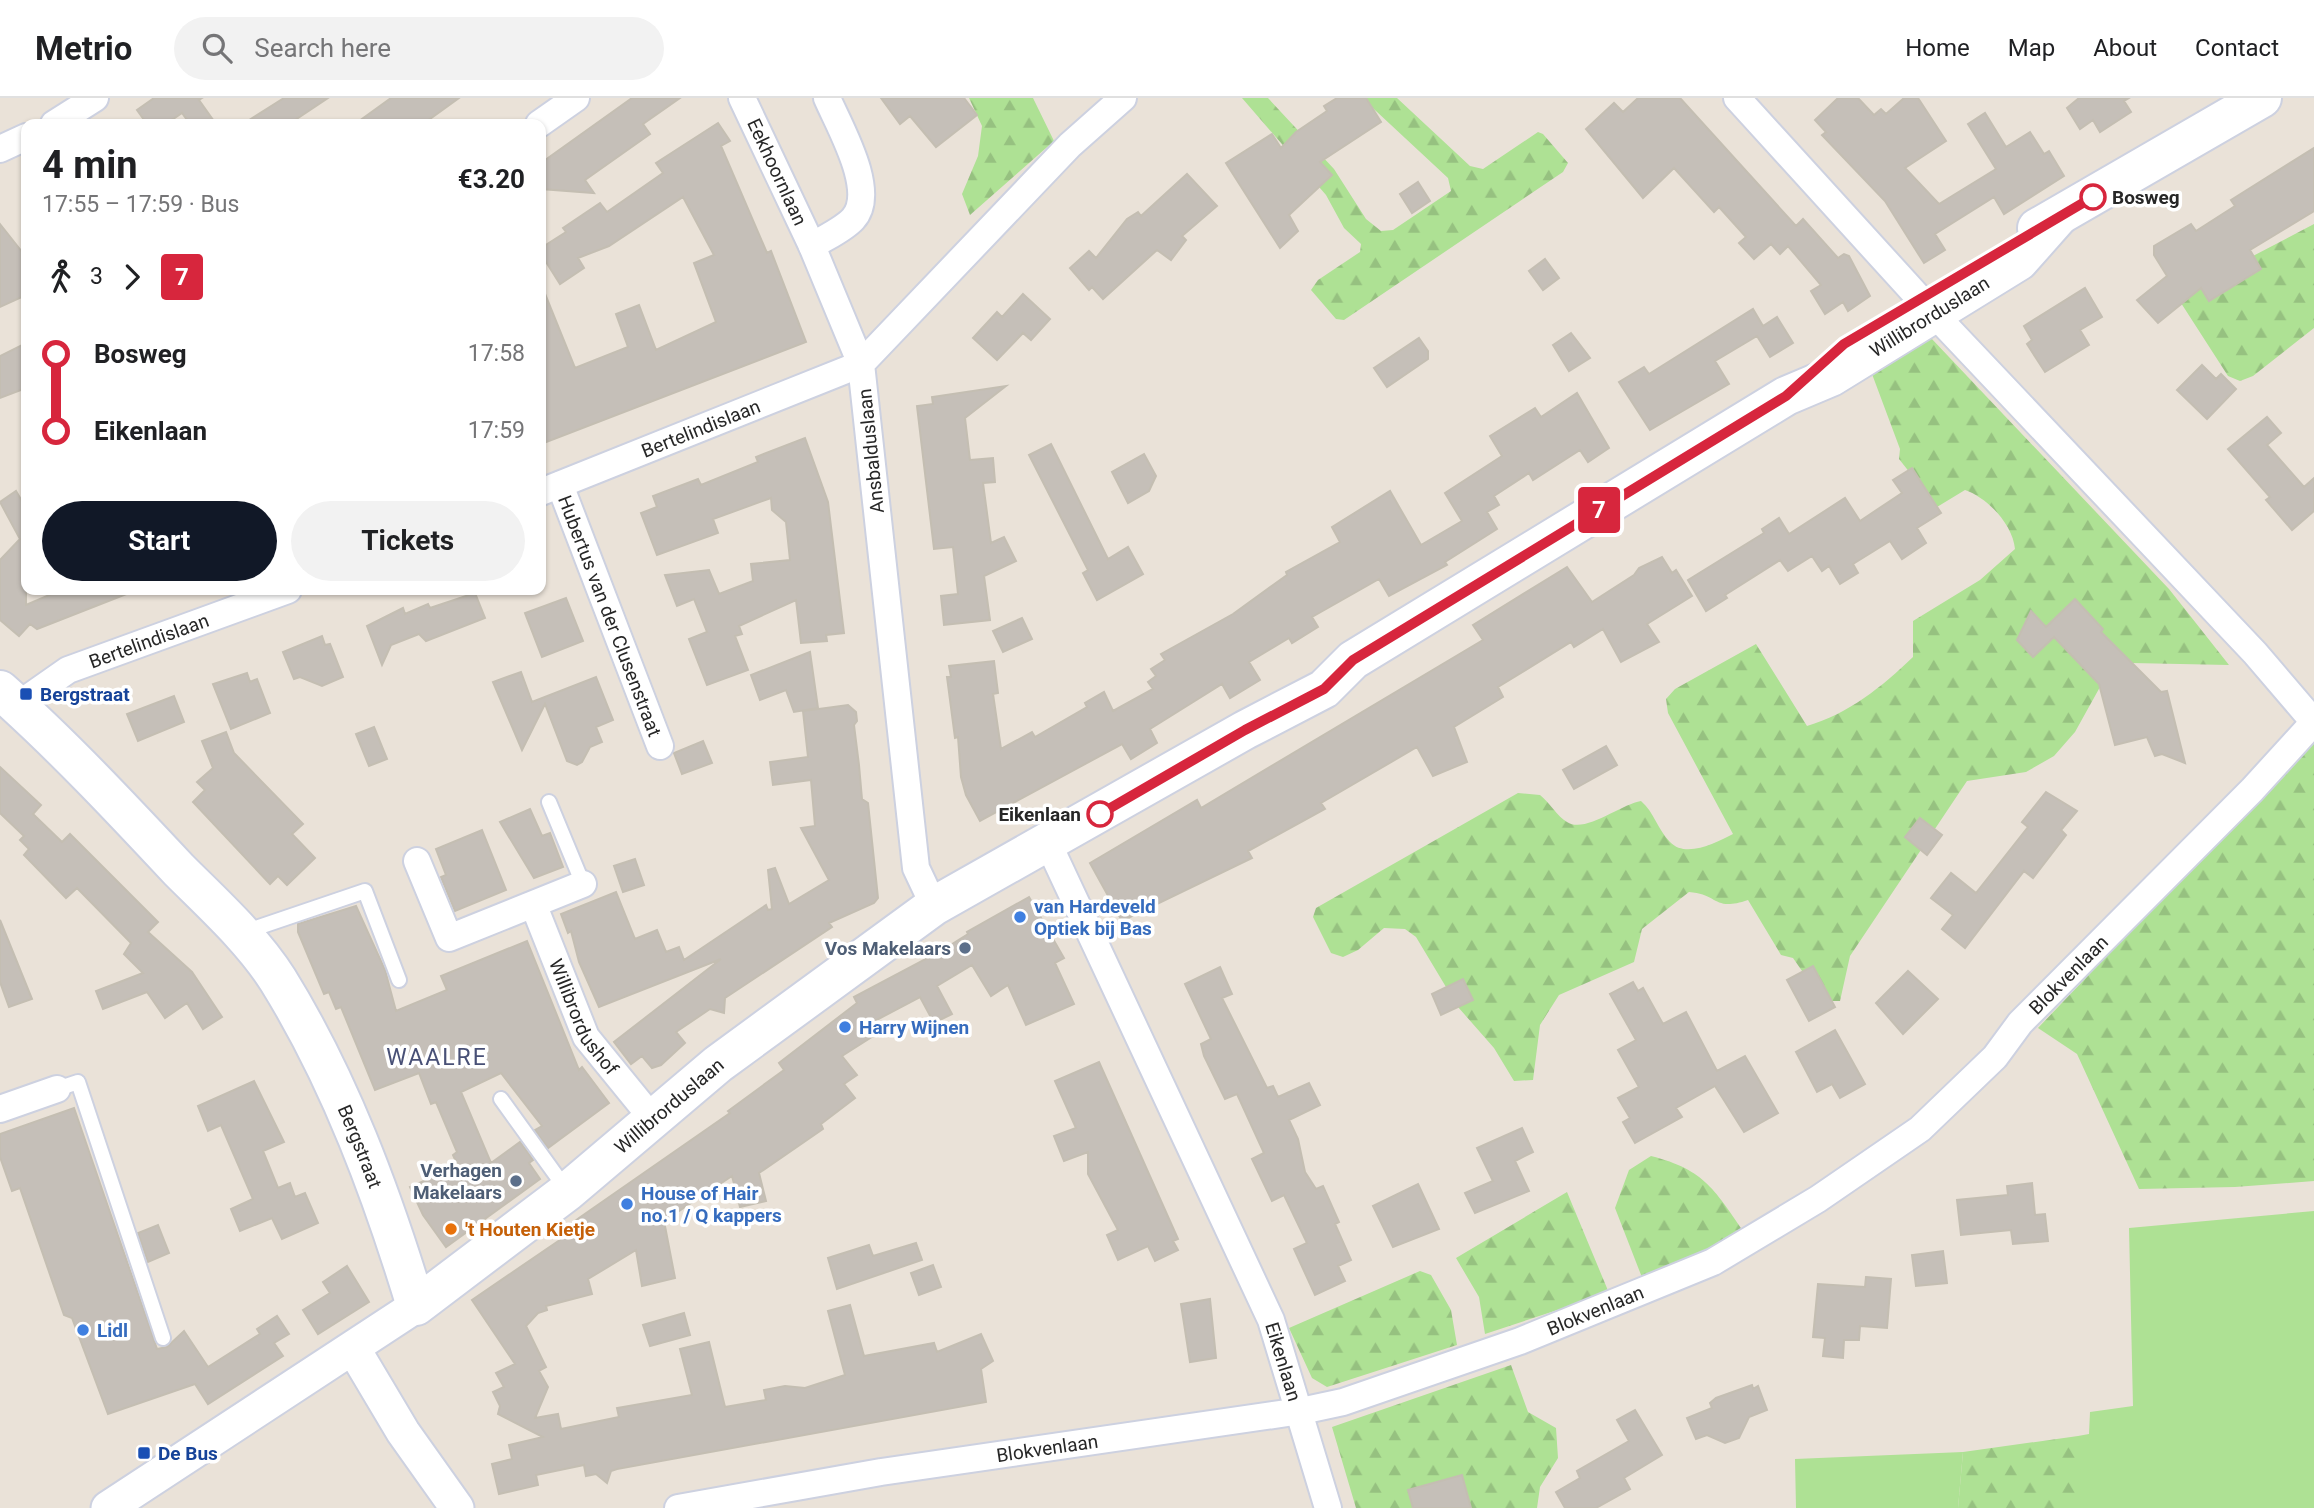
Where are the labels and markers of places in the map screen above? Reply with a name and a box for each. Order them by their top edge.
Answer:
marker: Bosweg [2080,184,2106,210]
place label: Bosweg [2112,186,2180,209]
place label: Bergstraat [40,683,130,706]
marker: Bergstraat [18,686,34,702]
marker: Eikenlaan [1087,801,1113,827]
place label: Eikenlaan [998,803,1081,826]
place label: van Hardeveld Optiek bij Bas [1034,895,1156,940]
marker: van Hardeveld Optiek bij Bas [1012,909,1028,925]
place label: Vos Makelaars [825,937,951,960]
marker: Vos Makelaars [957,940,973,956]
place label: Harry Wijnen [859,1016,969,1039]
marker: Harry Wijnen [837,1019,853,1035]
place label: Verhagen Makelaars [413,1159,502,1204]
marker: Verhagen Makelaars [508,1173,524,1189]
place label: House of Hair no.1 / Q kappers [641,1182,782,1227]
marker: House of Hair no.1 / Q kappers [619,1196,635,1212]
place label: 't Houten Kietje [465,1218,595,1241]
marker: 't Houten Kietje [443,1221,459,1237]
place label: Lidl [97,1319,128,1342]
marker: Lidl [75,1322,91,1338]
place label: De Bus [158,1442,218,1465]
marker: De Bus [136,1445,152,1461]

